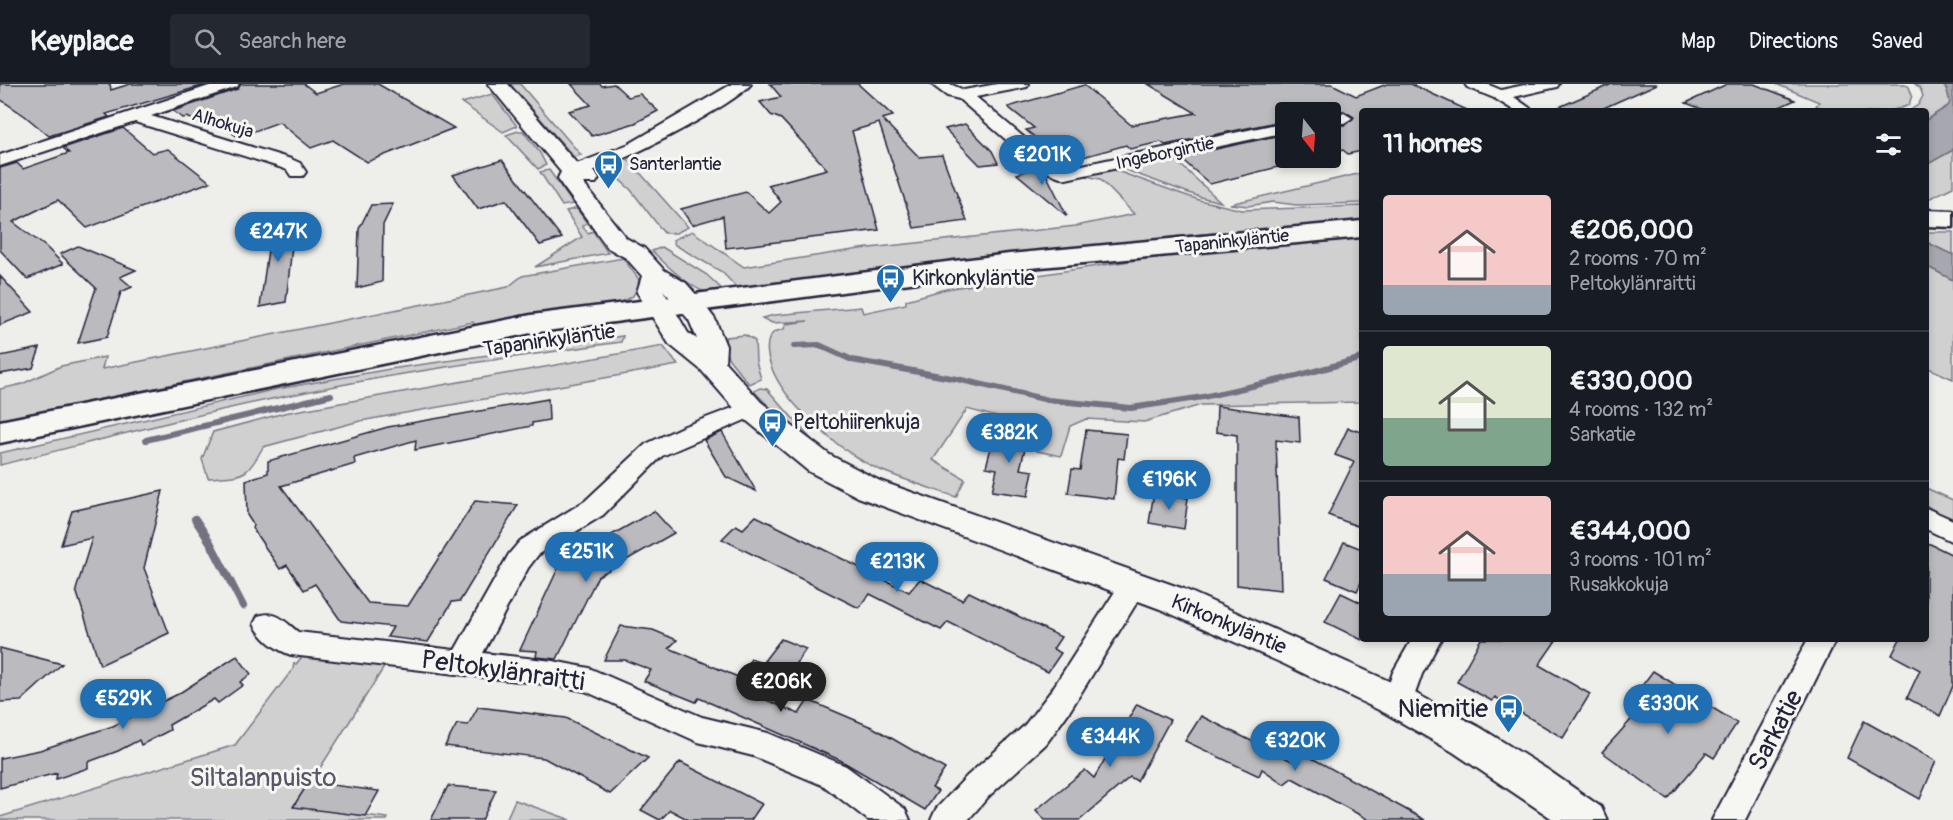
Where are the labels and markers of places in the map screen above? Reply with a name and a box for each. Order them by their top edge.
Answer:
pin: €201K [1000,135,1084,186]
bus stop icon: Santerlantie [592,148,624,190]
place label: Santerlantie [629,153,721,176]
pin: €247K [236,212,320,263]
bus stop icon: Kirkonkyläntie [875,262,907,304]
place label: Kirkonkyläntie [912,265,1035,292]
bus stop icon: Peltohiirenkuja [756,406,788,448]
place label: Peltohiirenkuja [793,409,920,436]
pin: €382K [967,413,1051,464]
pin: €196K [1127,460,1211,511]
pin: €251K [544,532,628,583]
pin: €213K [855,542,939,593]
pin: €206K [739,662,823,713]
pin: €529K [81,679,165,730]
pin: €330K [1626,684,1710,735]
bus stop icon: Niemitie [1493,692,1525,734]
place label: Niemitie [1398,693,1488,725]
pin: €344K [1068,717,1152,768]
pin: €320K [1253,721,1337,772]

